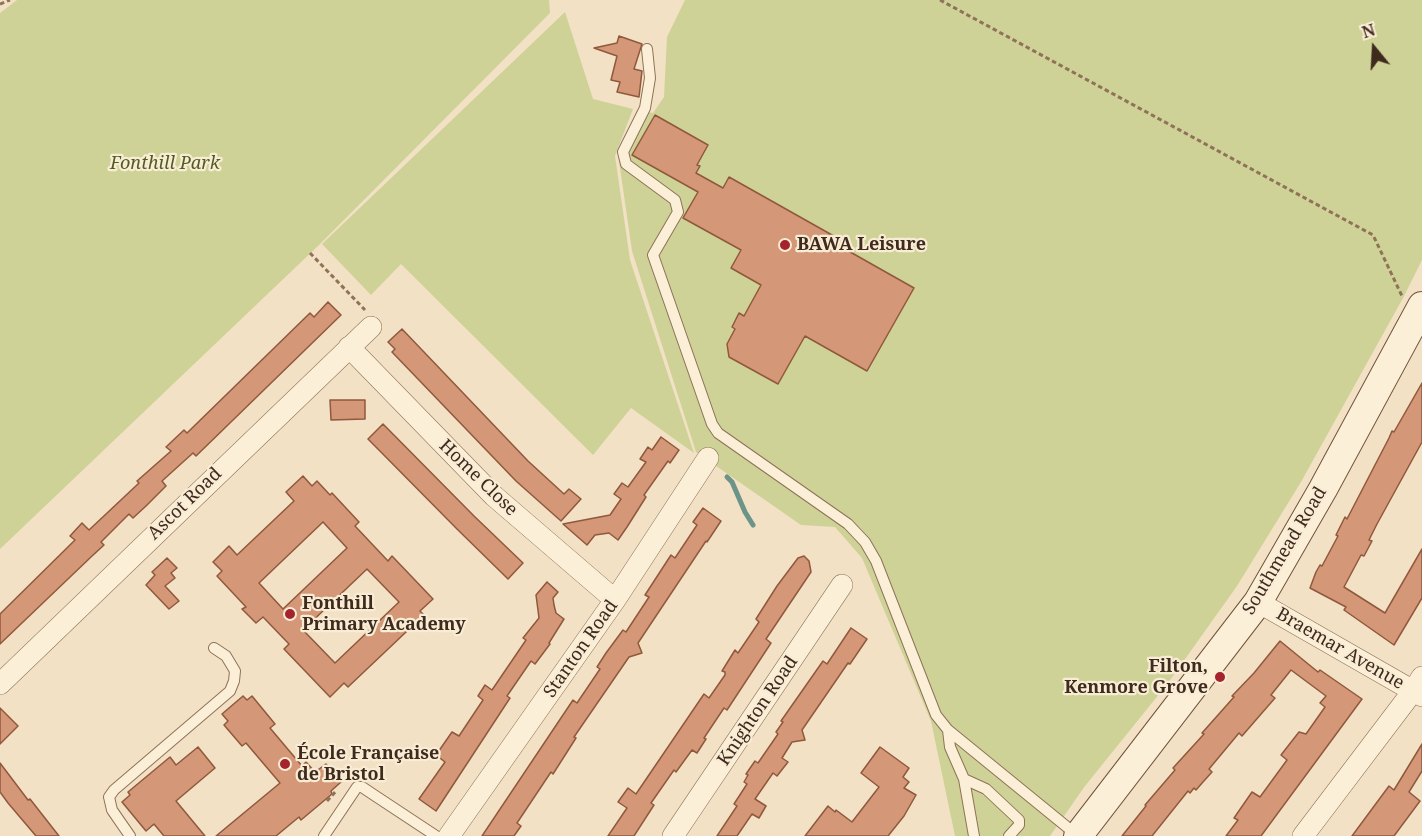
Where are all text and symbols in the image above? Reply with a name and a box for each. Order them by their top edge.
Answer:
north arrow [1344,18,1404,78]
text: N [1359,18,1378,43]
park label: Fonthill Park [110,153,220,175]
place label: BAWA Leisure [797,234,926,256]
marker: BAWA Leisure [778,238,792,252]
street label: Home Close [434,435,522,521]
street label: Ascot Road [144,463,226,545]
street label: Southmead Road [1238,483,1332,619]
place label: Fonthill Primary Academy [302,593,466,636]
street label: Stanton Road [539,596,623,702]
street label: Braemar Avenue [1272,604,1408,694]
marker: Fonthill Primary Academy [283,607,297,621]
street label: Knighton Road [713,652,803,770]
place label: Filton, Kenmore Grove [1064,656,1208,698]
marker: Filton, Kenmore Grove [1213,670,1227,684]
place label: École Française de Bristol [297,743,439,786]
marker: École Française de Bristol [278,757,292,771]

